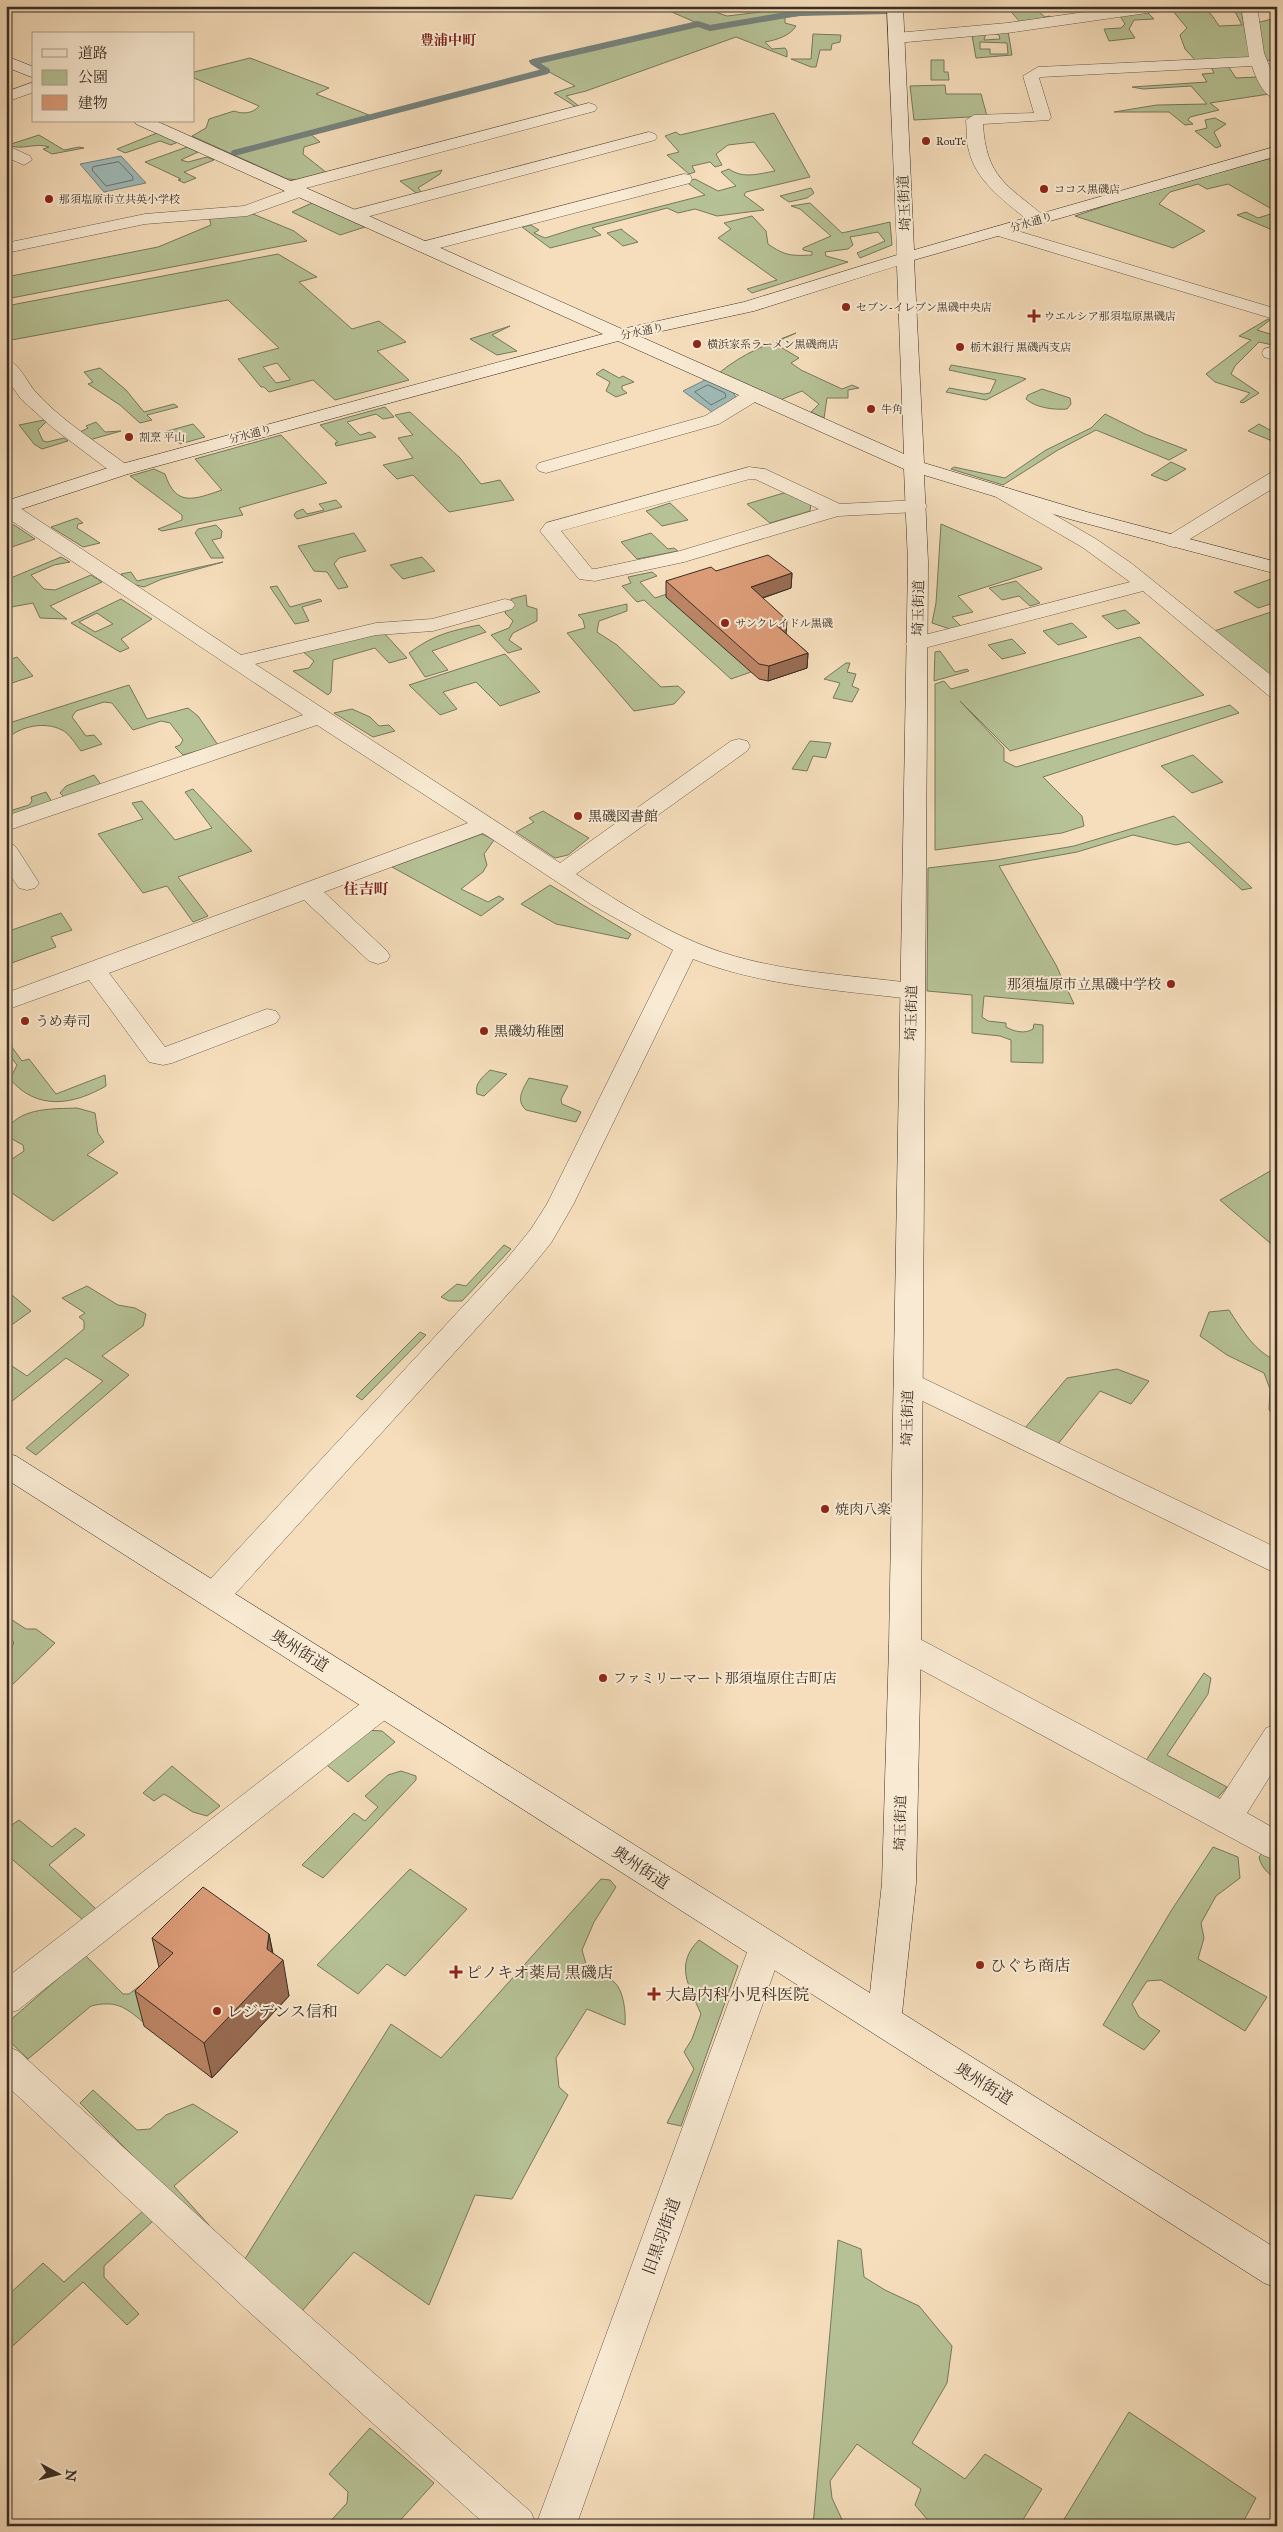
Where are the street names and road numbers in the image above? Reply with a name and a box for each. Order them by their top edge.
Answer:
street label: 埼玉街道 [895,175,914,231]
street label: 分水通り [1008,210,1054,235]
street label: 分水通り [619,321,665,342]
street label: 分水通り [227,423,273,446]
street label: 埼玉街道 [910,580,927,636]
street label: 埼玉街道 [903,985,920,1041]
street label: 埼玉街道 [899,1390,916,1446]
street label: 奥州街道 [268,1625,332,1675]
street label: 埼玉街道 [892,1795,909,1851]
street label: 奥州街道 [609,1842,673,1893]
street label: 奥州街道 [952,2058,1016,2108]
street label: 旧黒羽街道 [639,2195,684,2277]

